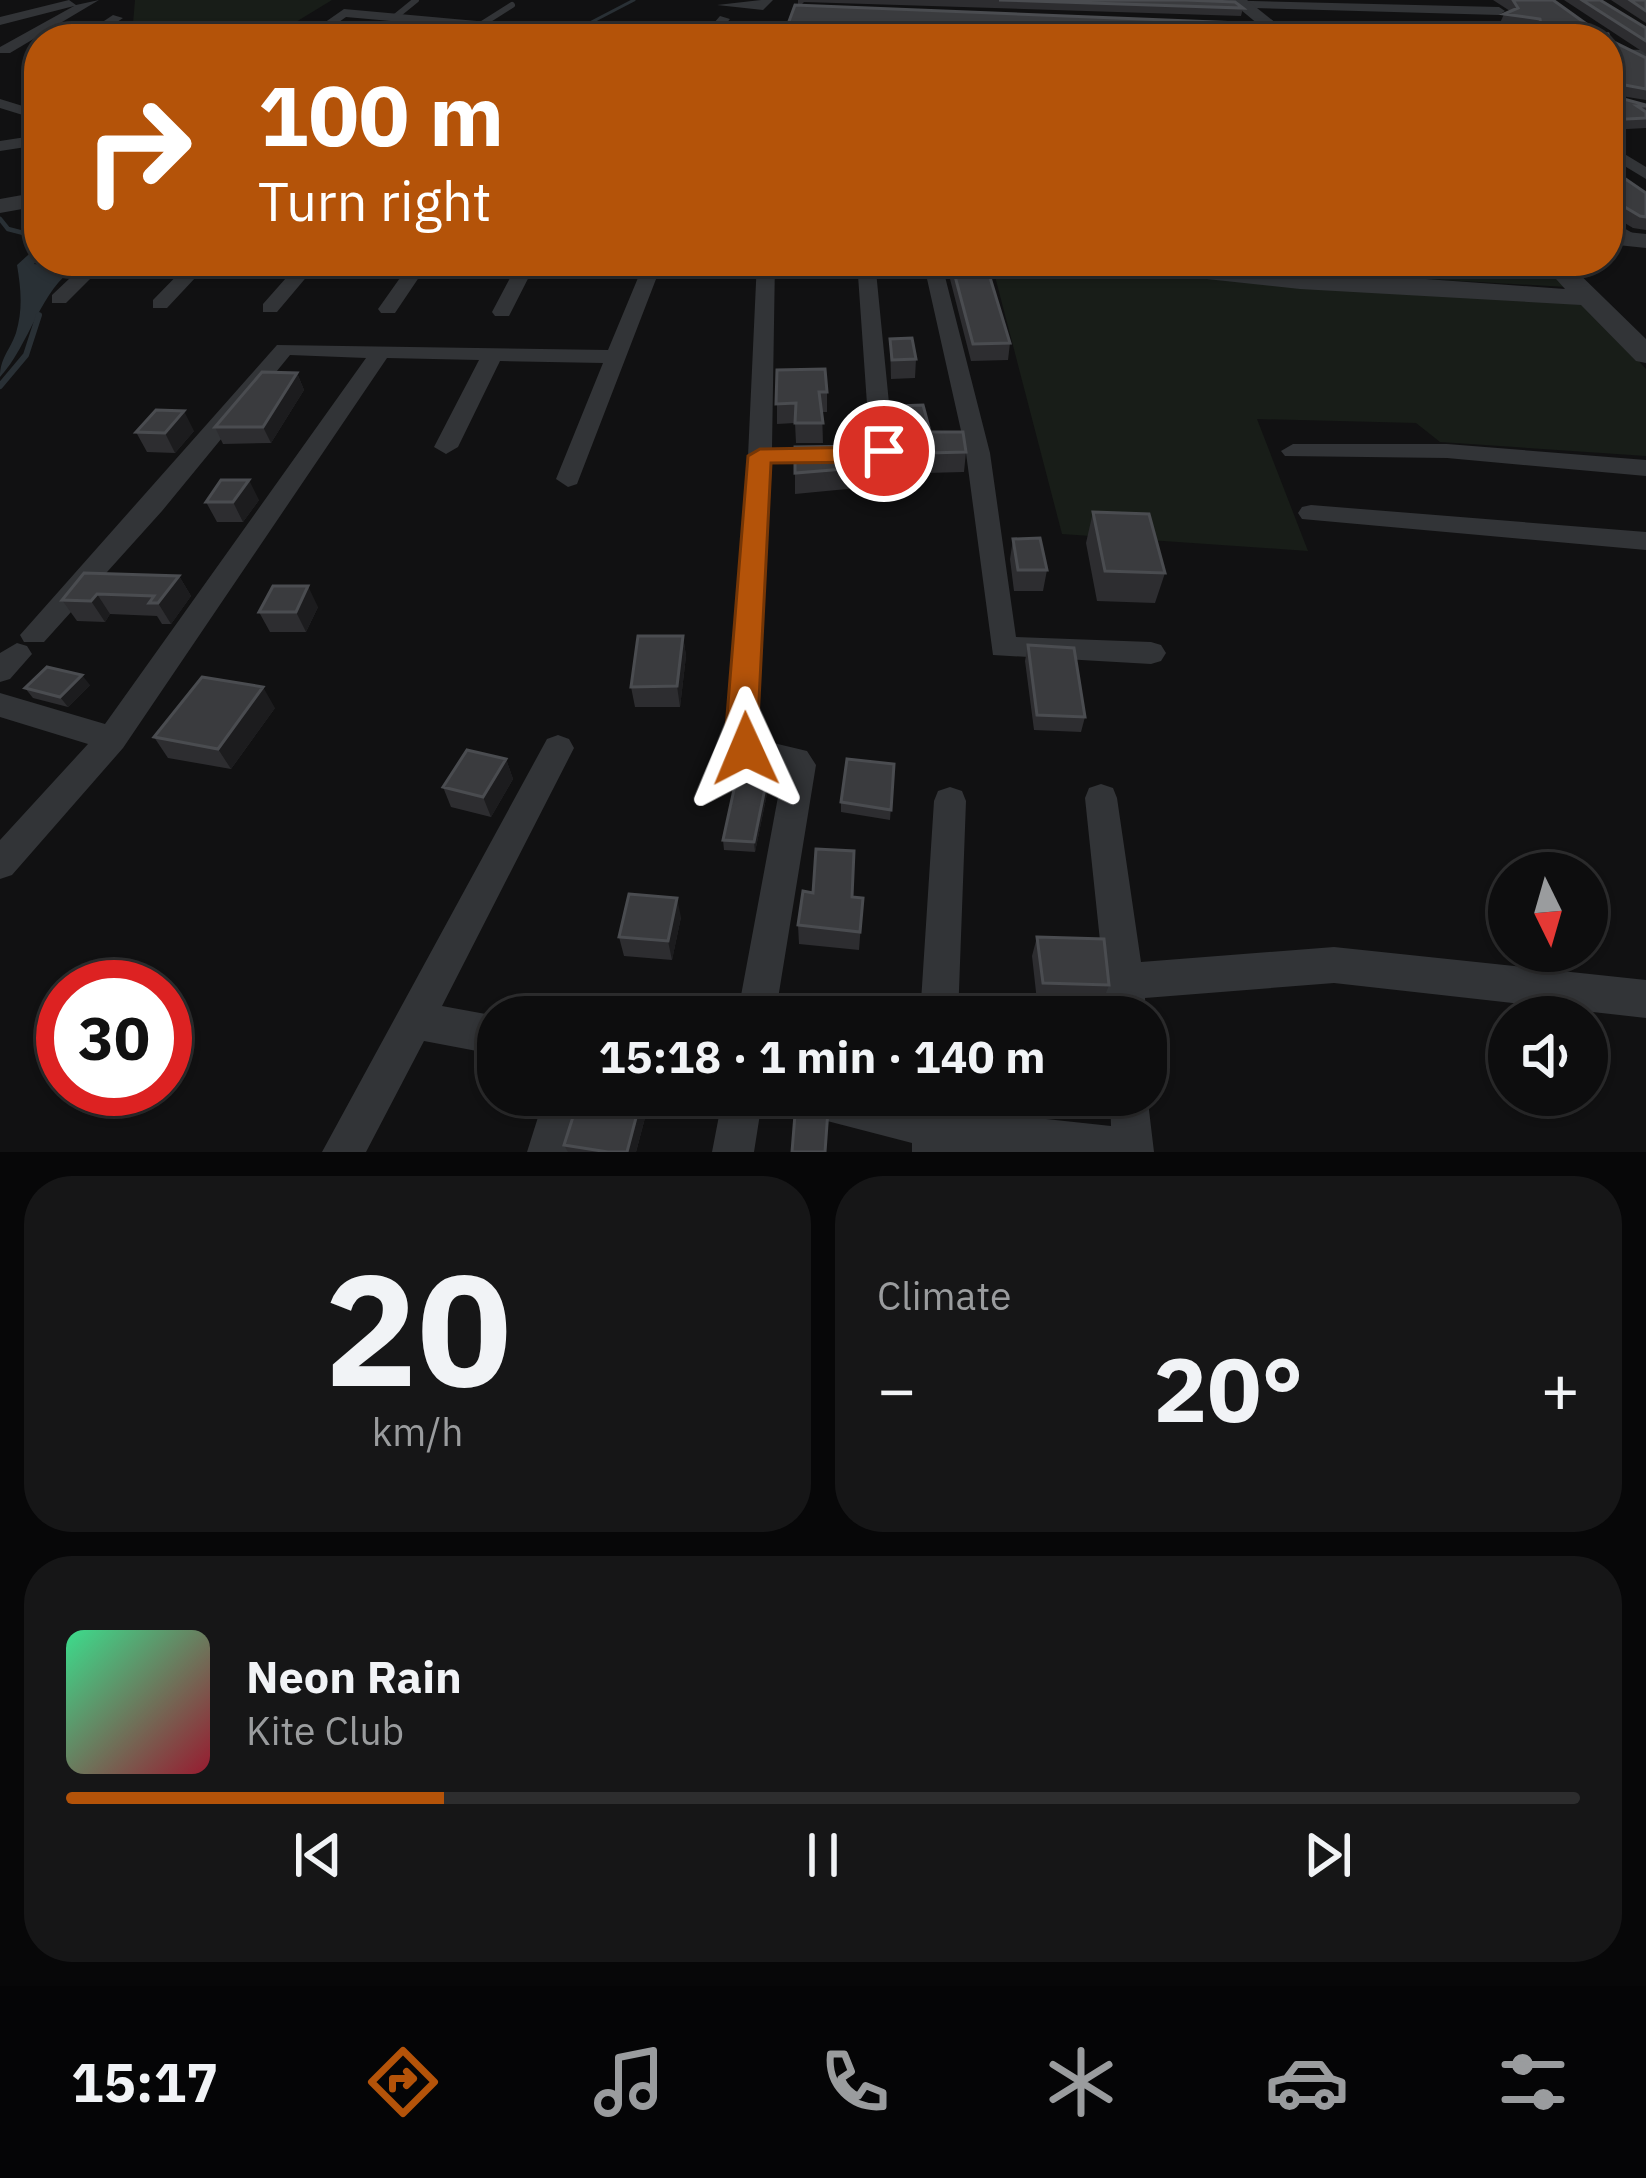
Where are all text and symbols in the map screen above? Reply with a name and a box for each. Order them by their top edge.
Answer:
text: 100 m [258,60,504,169]
icon: right [60,72,216,228]
text: Turn right [258,166,492,236]
pin [833,400,935,502]
icon: arrive [851,418,917,484]
position arrow [683,686,809,812]
north arrow [1488,852,1608,972]
map controls [1488,852,1608,1116]
speed limit sign: 30 [36,960,192,1116]
button: sound [1488,996,1608,1116]
text: 15:18 · 1 min · 140 m [599,1027,1045,1085]
text: 20 [324,1226,511,1429]
text: Climate [877,1270,1011,1321]
text: 20° [1153,1330,1304,1447]
text: − [877,1345,917,1431]
text: + [1540,1345,1580,1431]
text: km/h [372,1406,463,1457]
text: Neon Rain [246,1647,462,1705]
text: Kite Club [246,1705,404,1756]
icon: previous [285,1822,351,1888]
icon: pause [790,1822,856,1888]
icon: next [1295,1822,1361,1888]
icon: directions [361,2040,445,2124]
icon: music [587,2040,671,2124]
icon: phone [813,2040,897,2124]
icon: climate [1039,2040,1123,2124]
icon: car [1265,2040,1349,2124]
icon: filters [1491,2040,1575,2124]
text: 15:17 [71,2047,218,2117]

